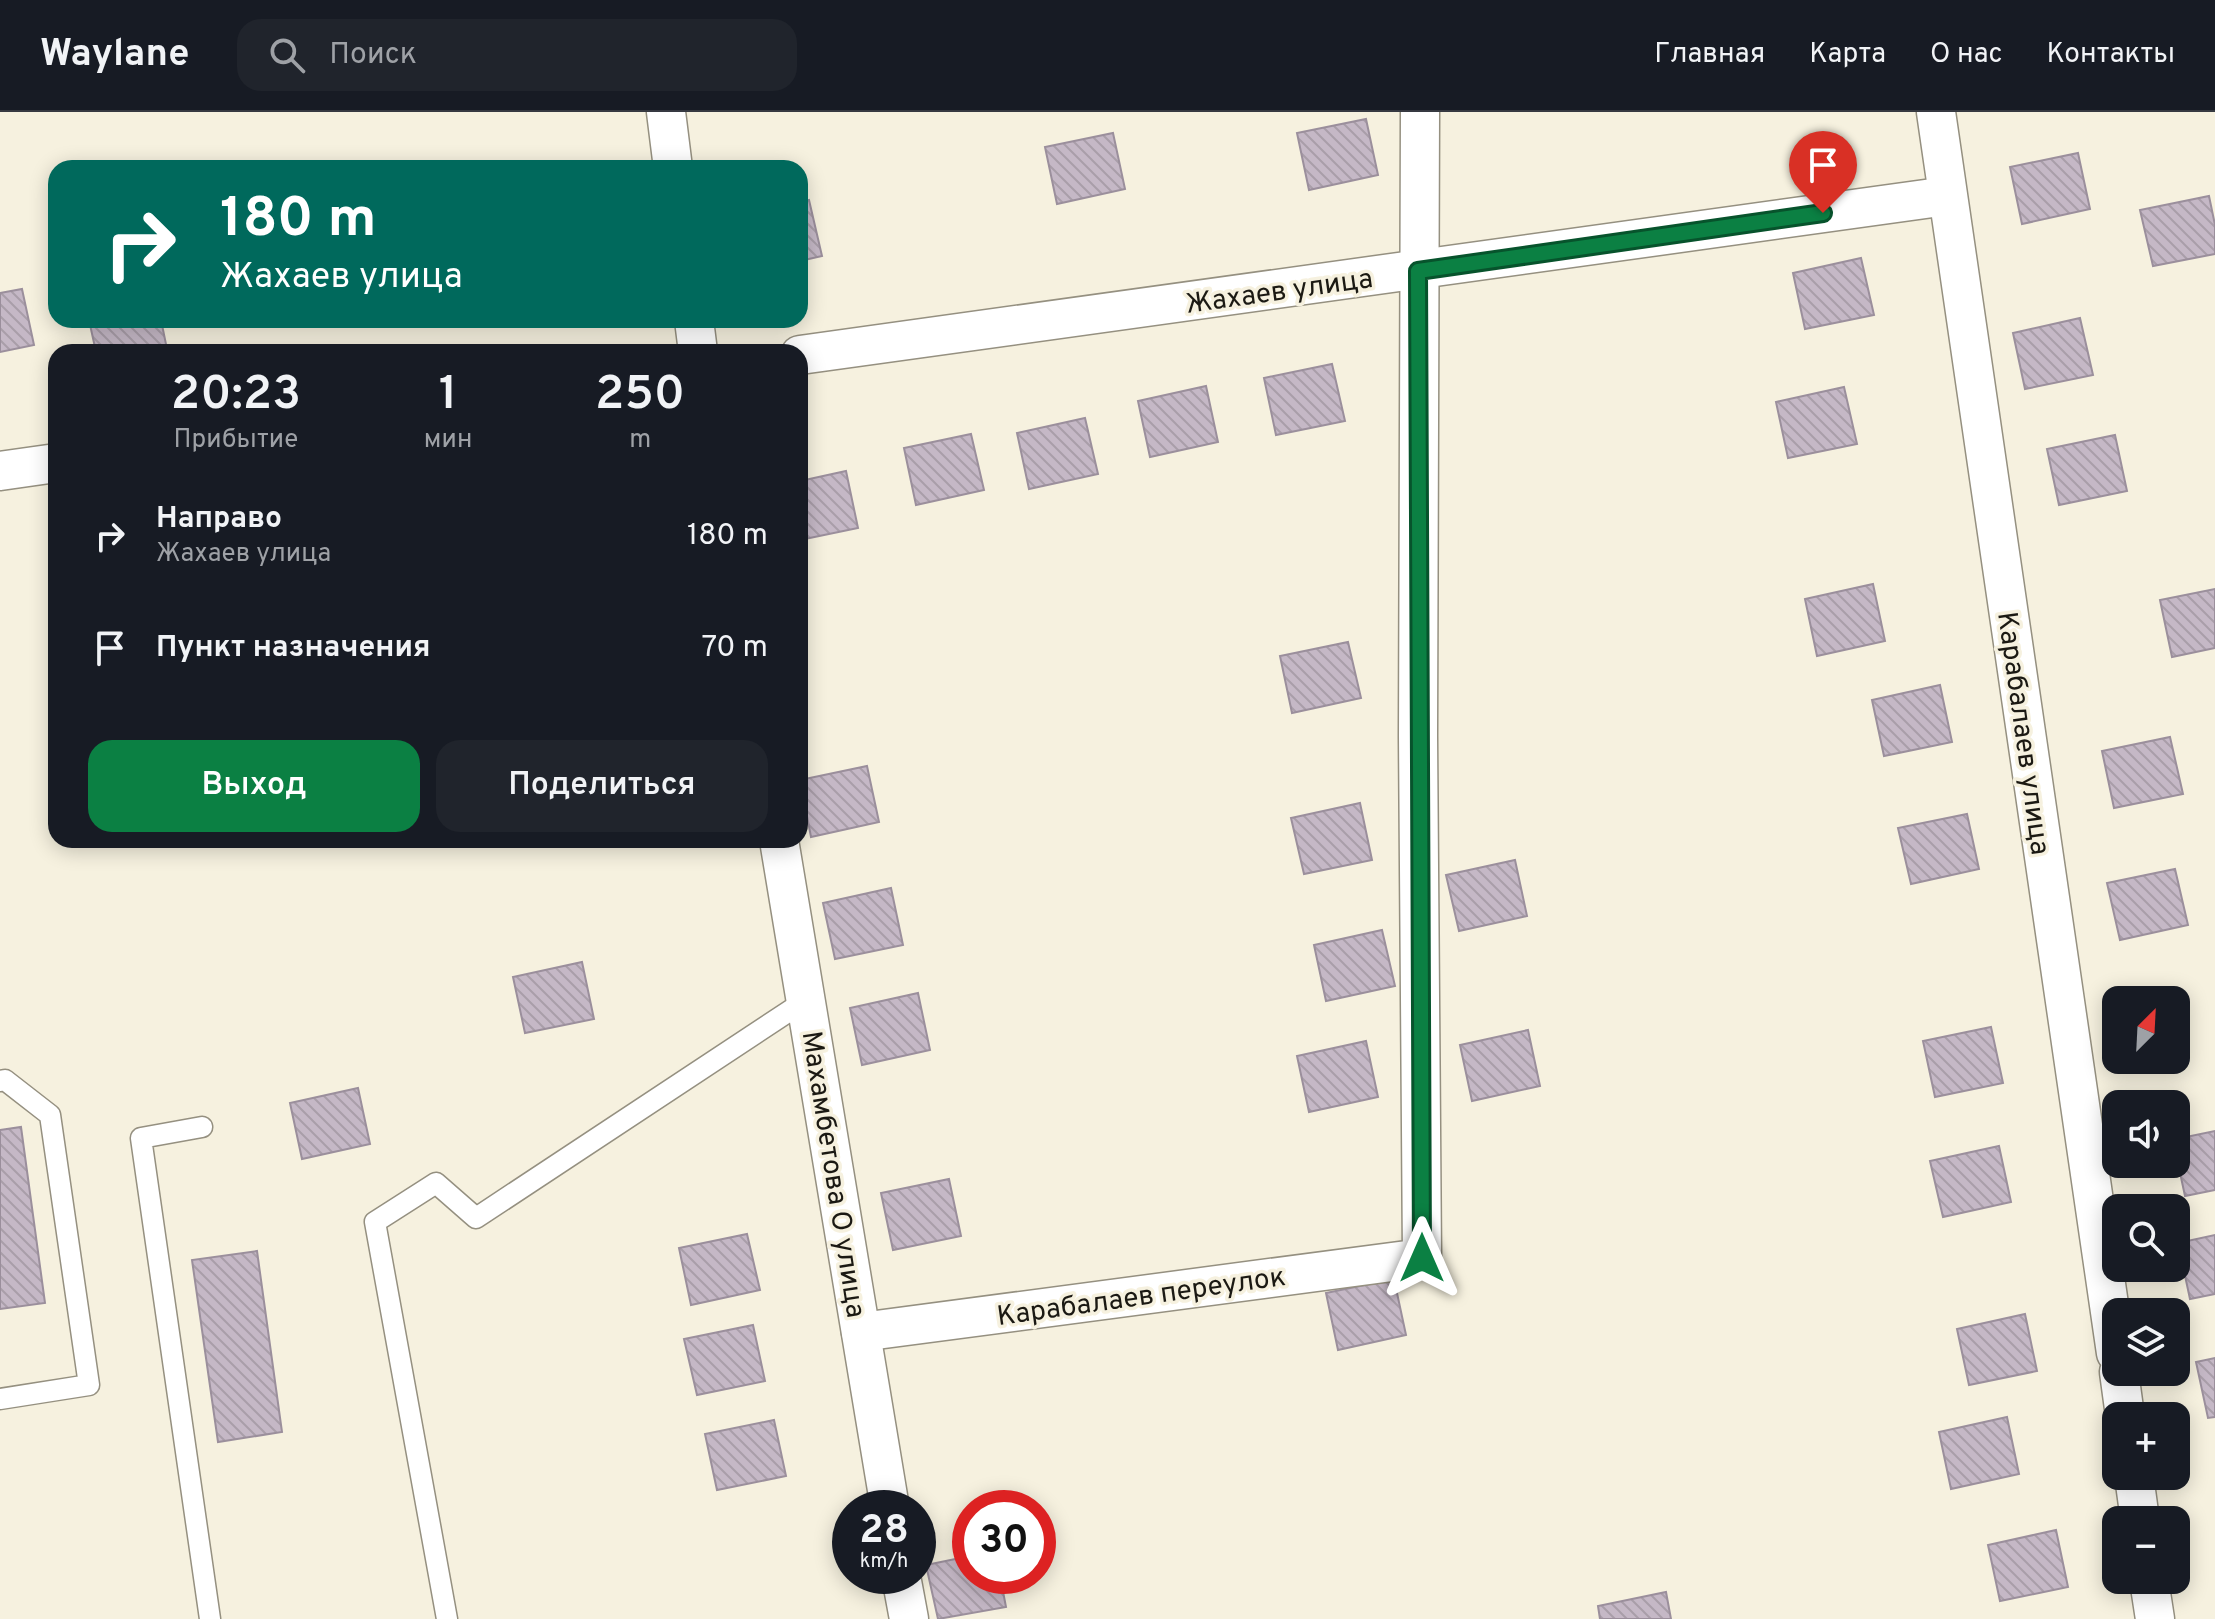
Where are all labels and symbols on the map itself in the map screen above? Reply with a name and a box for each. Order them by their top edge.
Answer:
pin [1789,131,1857,213]
street label: Жахаев улица [1183,262,1375,324]
street label: Карабалаев улица [1987,609,2057,857]
north arrow [2102,986,2190,1074]
street label: Махамбетова О улица [792,1029,872,1320]
position arrow [1380,1216,1464,1300]
street label: Карабалаев переулок [995,1260,1288,1336]
speed limit sign: 30 [952,1490,1056,1594]

